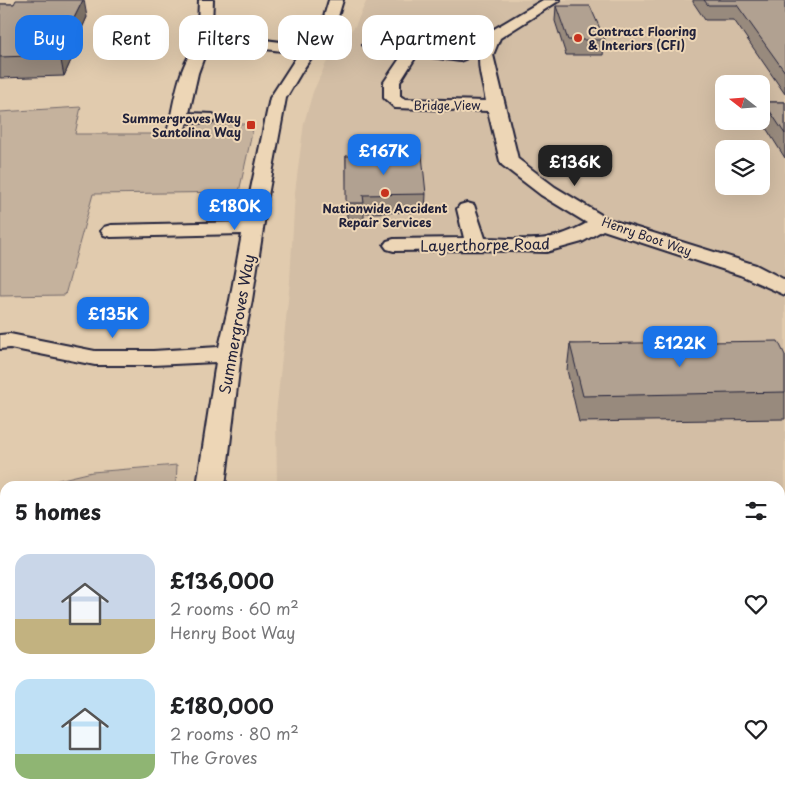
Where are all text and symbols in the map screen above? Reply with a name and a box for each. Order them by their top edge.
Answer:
chip: Buy [15,15,83,60]
chip: Rent [93,15,169,60]
chip: Filters [179,15,268,60]
chip: New [278,15,352,60]
chip: Apartment [362,15,494,60]
place label: Contract Flooring & Interiors (CFI) [588,22,696,54]
marker: Contract Flooring & Interiors (CFI) [572,32,584,44]
north arrow [715,75,770,130]
map controls [715,75,770,195]
street label: Bridge View [413,96,481,114]
place label: Summergroves Way Santolina Way [122,109,241,141]
marker: Summergroves Way Santolina Way [245,119,257,131]
pin: £167K [349,134,419,176]
text: £167K [359,138,409,162]
button: layers [715,140,770,195]
pin: £136K [540,144,610,187]
text: £136K [549,149,601,173]
marker: Nationwide Accident Repair Services [379,187,391,199]
pin: £180K [200,188,270,231]
text: £180K [209,193,261,217]
place label: Nationwide Accident Repair Services [322,199,448,231]
street label: Henry Boot Way [600,212,695,260]
street label: Layerthorpe Road [420,231,550,257]
street label: Summergroves Way [212,252,260,396]
pin: £135K [78,296,148,339]
text: £135K [88,301,138,325]
pin: £122K [645,326,715,368]
text: £122K [654,330,706,354]
text: 5 homes [15,495,101,527]
icon: filters [742,497,770,525]
text: £136,000 [170,564,274,596]
icon: home [55,574,115,634]
icon: heart [742,590,770,618]
text: 2 rooms · 60 m² [170,596,299,620]
text: Henry Boot Way [170,620,296,644]
text: £180,000 [170,689,274,721]
icon: home [55,699,115,759]
icon: heart [742,715,770,743]
text: 2 rooms · 80 m² [170,721,299,745]
text: The Groves [170,745,257,769]

